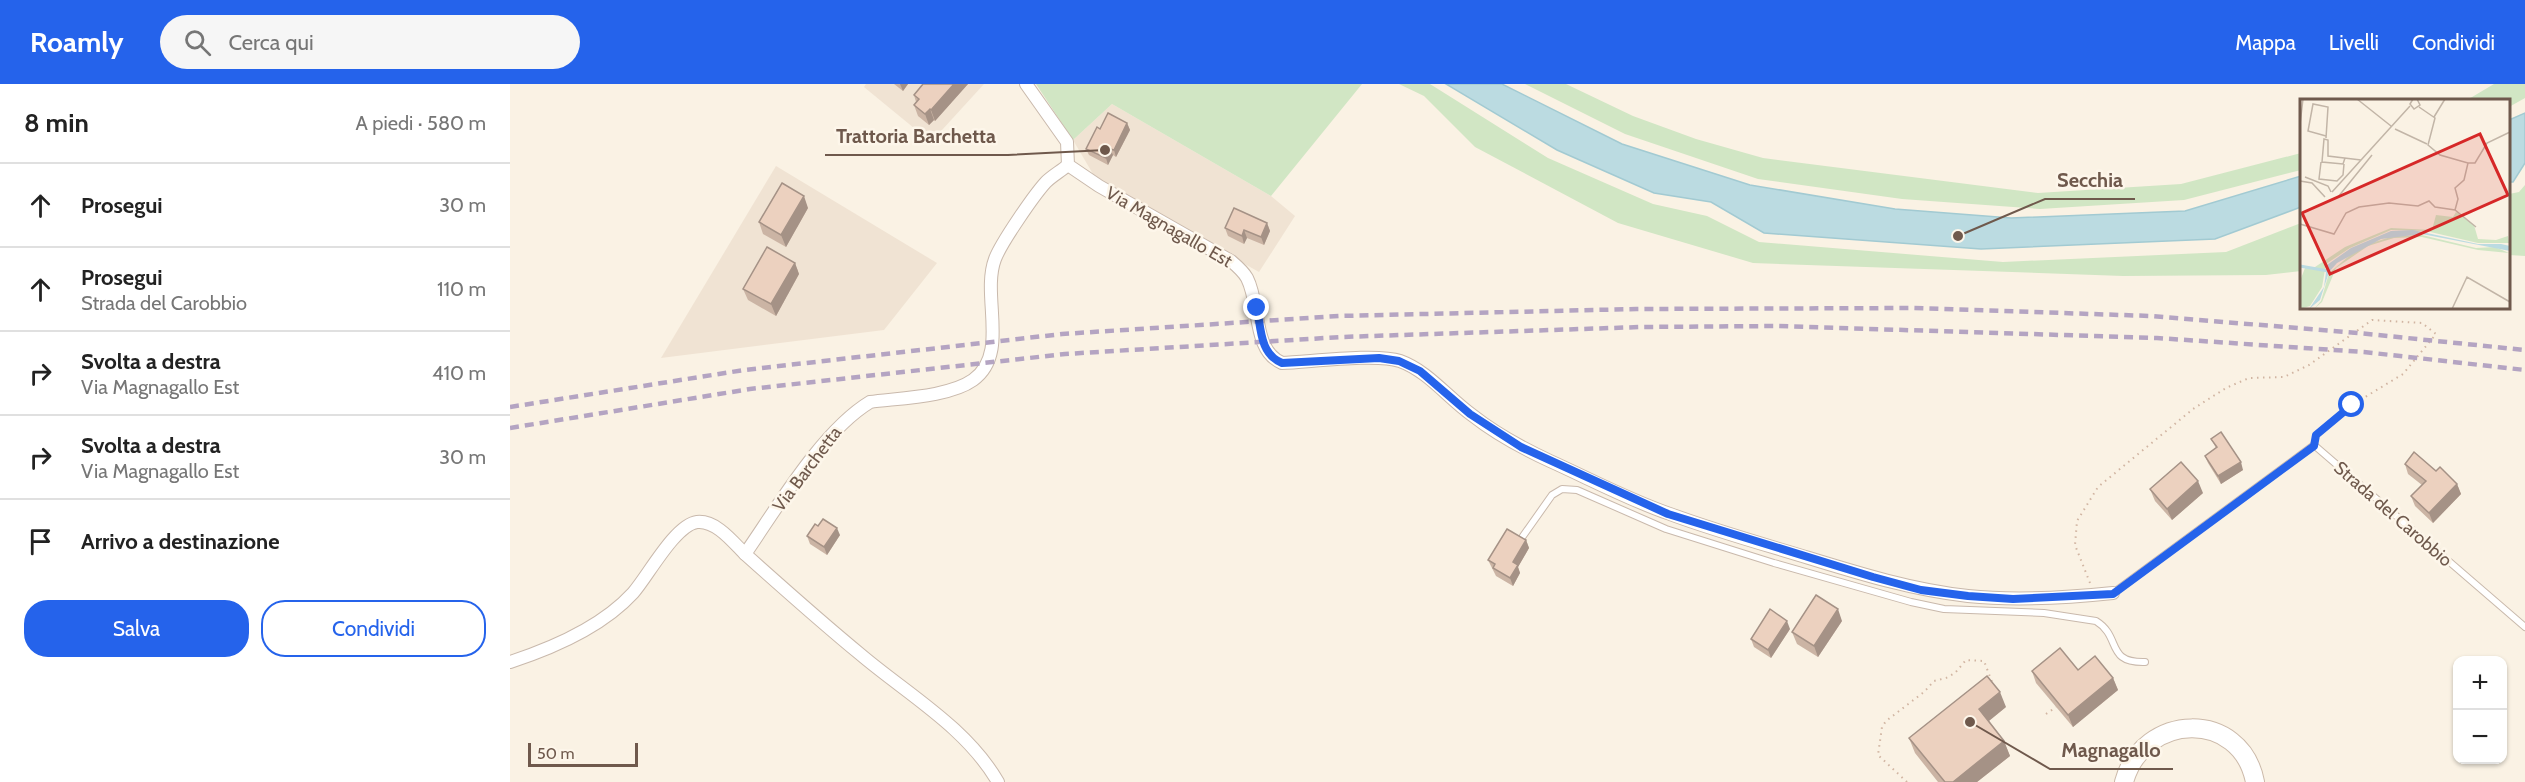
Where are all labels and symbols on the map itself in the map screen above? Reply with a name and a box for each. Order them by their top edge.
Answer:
inset map [2300,99,2510,309]
callout: Trattoria Barchetta [825,117,1008,155]
text: Trattoria Barchetta [836,124,996,148]
callout: Secchia [2045,161,2135,199]
text: Secchia [2057,168,2123,192]
street label: Via Magnagallo Est [1102,182,1236,272]
route end [1243,294,1269,320]
route start [2338,391,2364,417]
street label: Via Barchetta [768,422,846,516]
street label: Strada del Carobbio [2329,457,2457,571]
callout: Magnagallo [2050,731,2173,769]
text: Magnagallo [2061,738,2161,762]
scale bar [528,740,638,768]

